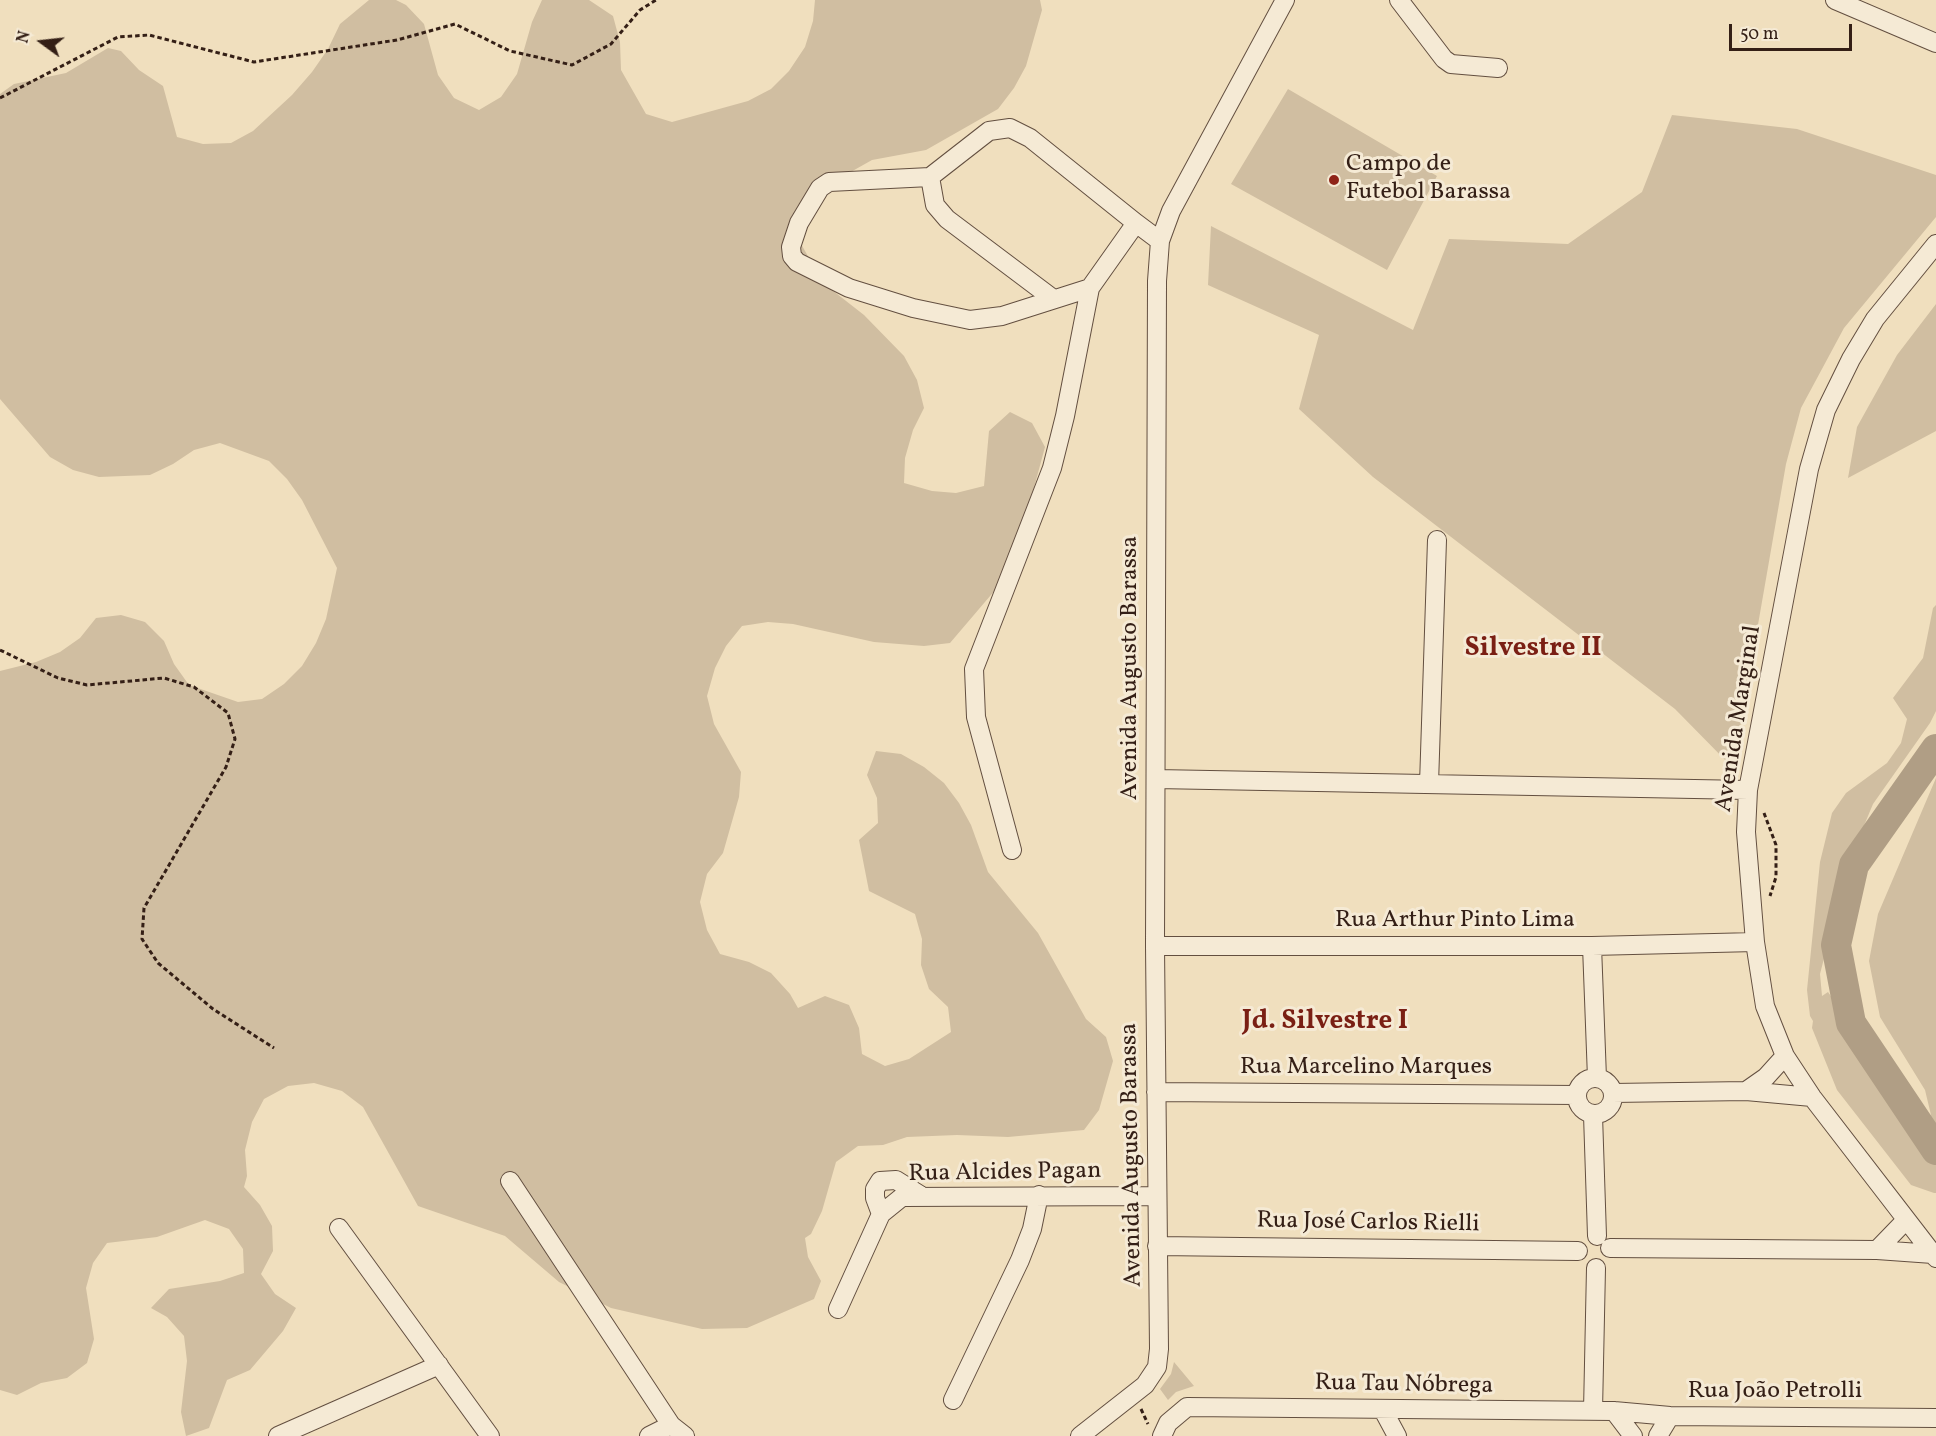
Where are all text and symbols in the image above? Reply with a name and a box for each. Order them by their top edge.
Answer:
north arrow [12,12,72,72]
scale bar [1732,12,1855,50]
text: 50 m [1740,22,1779,47]
text: N [12,29,37,46]
place label: Campo de Futebol Barassa [1346,152,1511,208]
marker: Campo de Futebol Barassa [1327,173,1341,187]
street label: Avenida Augusto Barassa [1118,536,1146,800]
street label: Avenida Marginal [1711,624,1769,814]
district label: Silvestre II [1464,634,1602,666]
street label: Rua Arthur Pinto Lima [1335,908,1575,936]
district label: Jd. Silvestre I [1242,1007,1408,1039]
street label: Avenida Augusto Barassa [1116,1023,1150,1287]
street label: Rua Marcelino Marques [1240,1055,1492,1083]
street label: Rua Alcides Pagan [908,1158,1102,1190]
street label: Rua José Carlos Rielli [1256,1208,1480,1240]
street label: Rua Tau Nóbrega [1314,1370,1494,1402]
street label: Rua João Petrolli [1688,1379,1862,1407]

